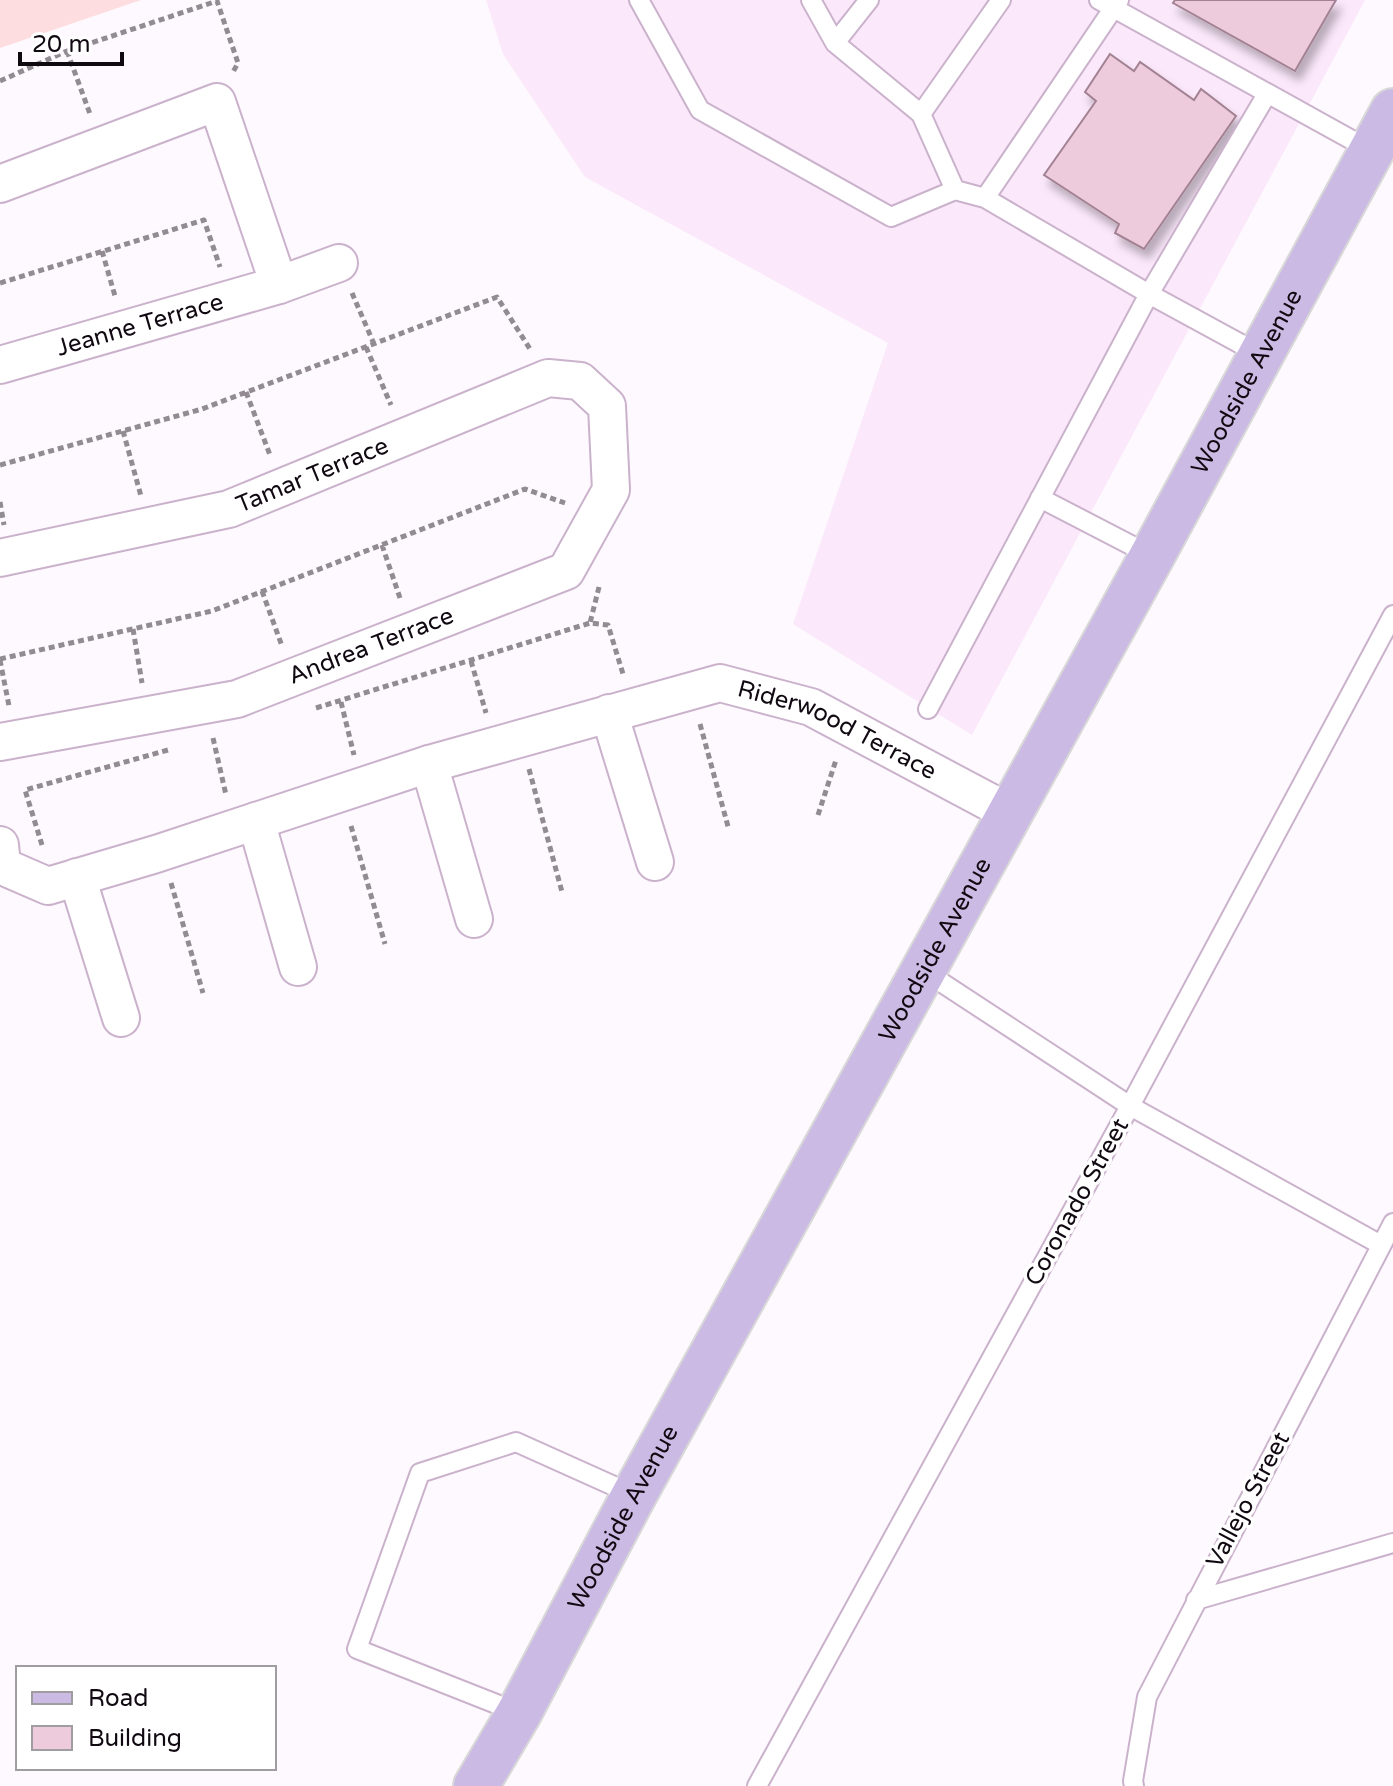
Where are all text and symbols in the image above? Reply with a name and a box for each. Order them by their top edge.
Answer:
scale bar [20,16,122,66]
text: 20 m [32,30,90,59]
street label: Woodside Avenue [1185,284,1308,479]
street label: Jeanne Terrace [53,287,227,363]
street label: Tamar Terrace [232,431,393,519]
street label: Andrea Terrace [284,601,458,691]
street label: Riderwood Terrace [735,674,942,786]
street label: Woodside Avenue [872,852,997,1047]
street label: Coronado Street [1019,1113,1135,1291]
street label: Woodside Avenue [561,1420,684,1615]
street label: Vallejo Street [1200,1427,1296,1573]
legend [16,1666,276,1770]
text: Road [88,1684,148,1713]
text: Building [88,1724,182,1753]

